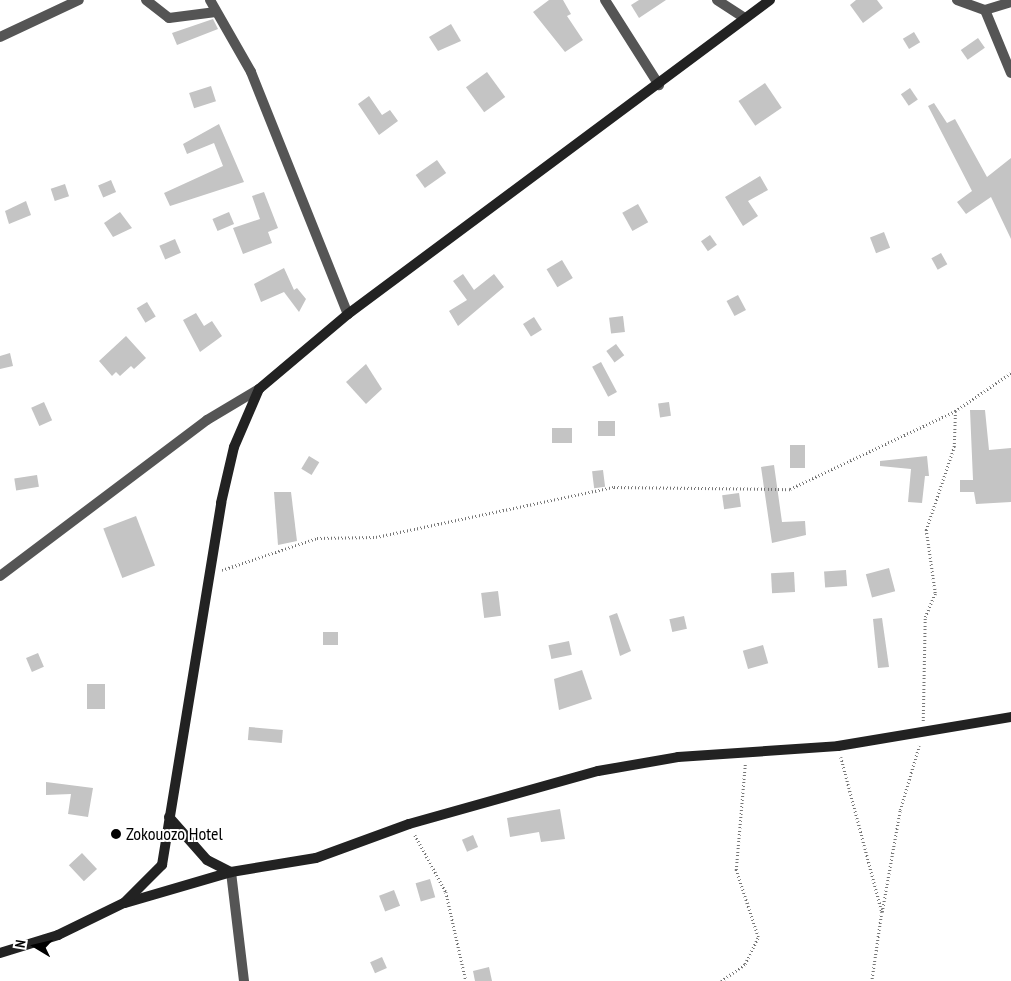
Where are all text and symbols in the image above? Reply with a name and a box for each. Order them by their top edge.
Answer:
place label: Zokouozo Hotel [126,823,223,845]
marker: Zokouozo Hotel [110,828,122,840]
north arrow [10,921,60,971]
text: N [11,939,30,949]

